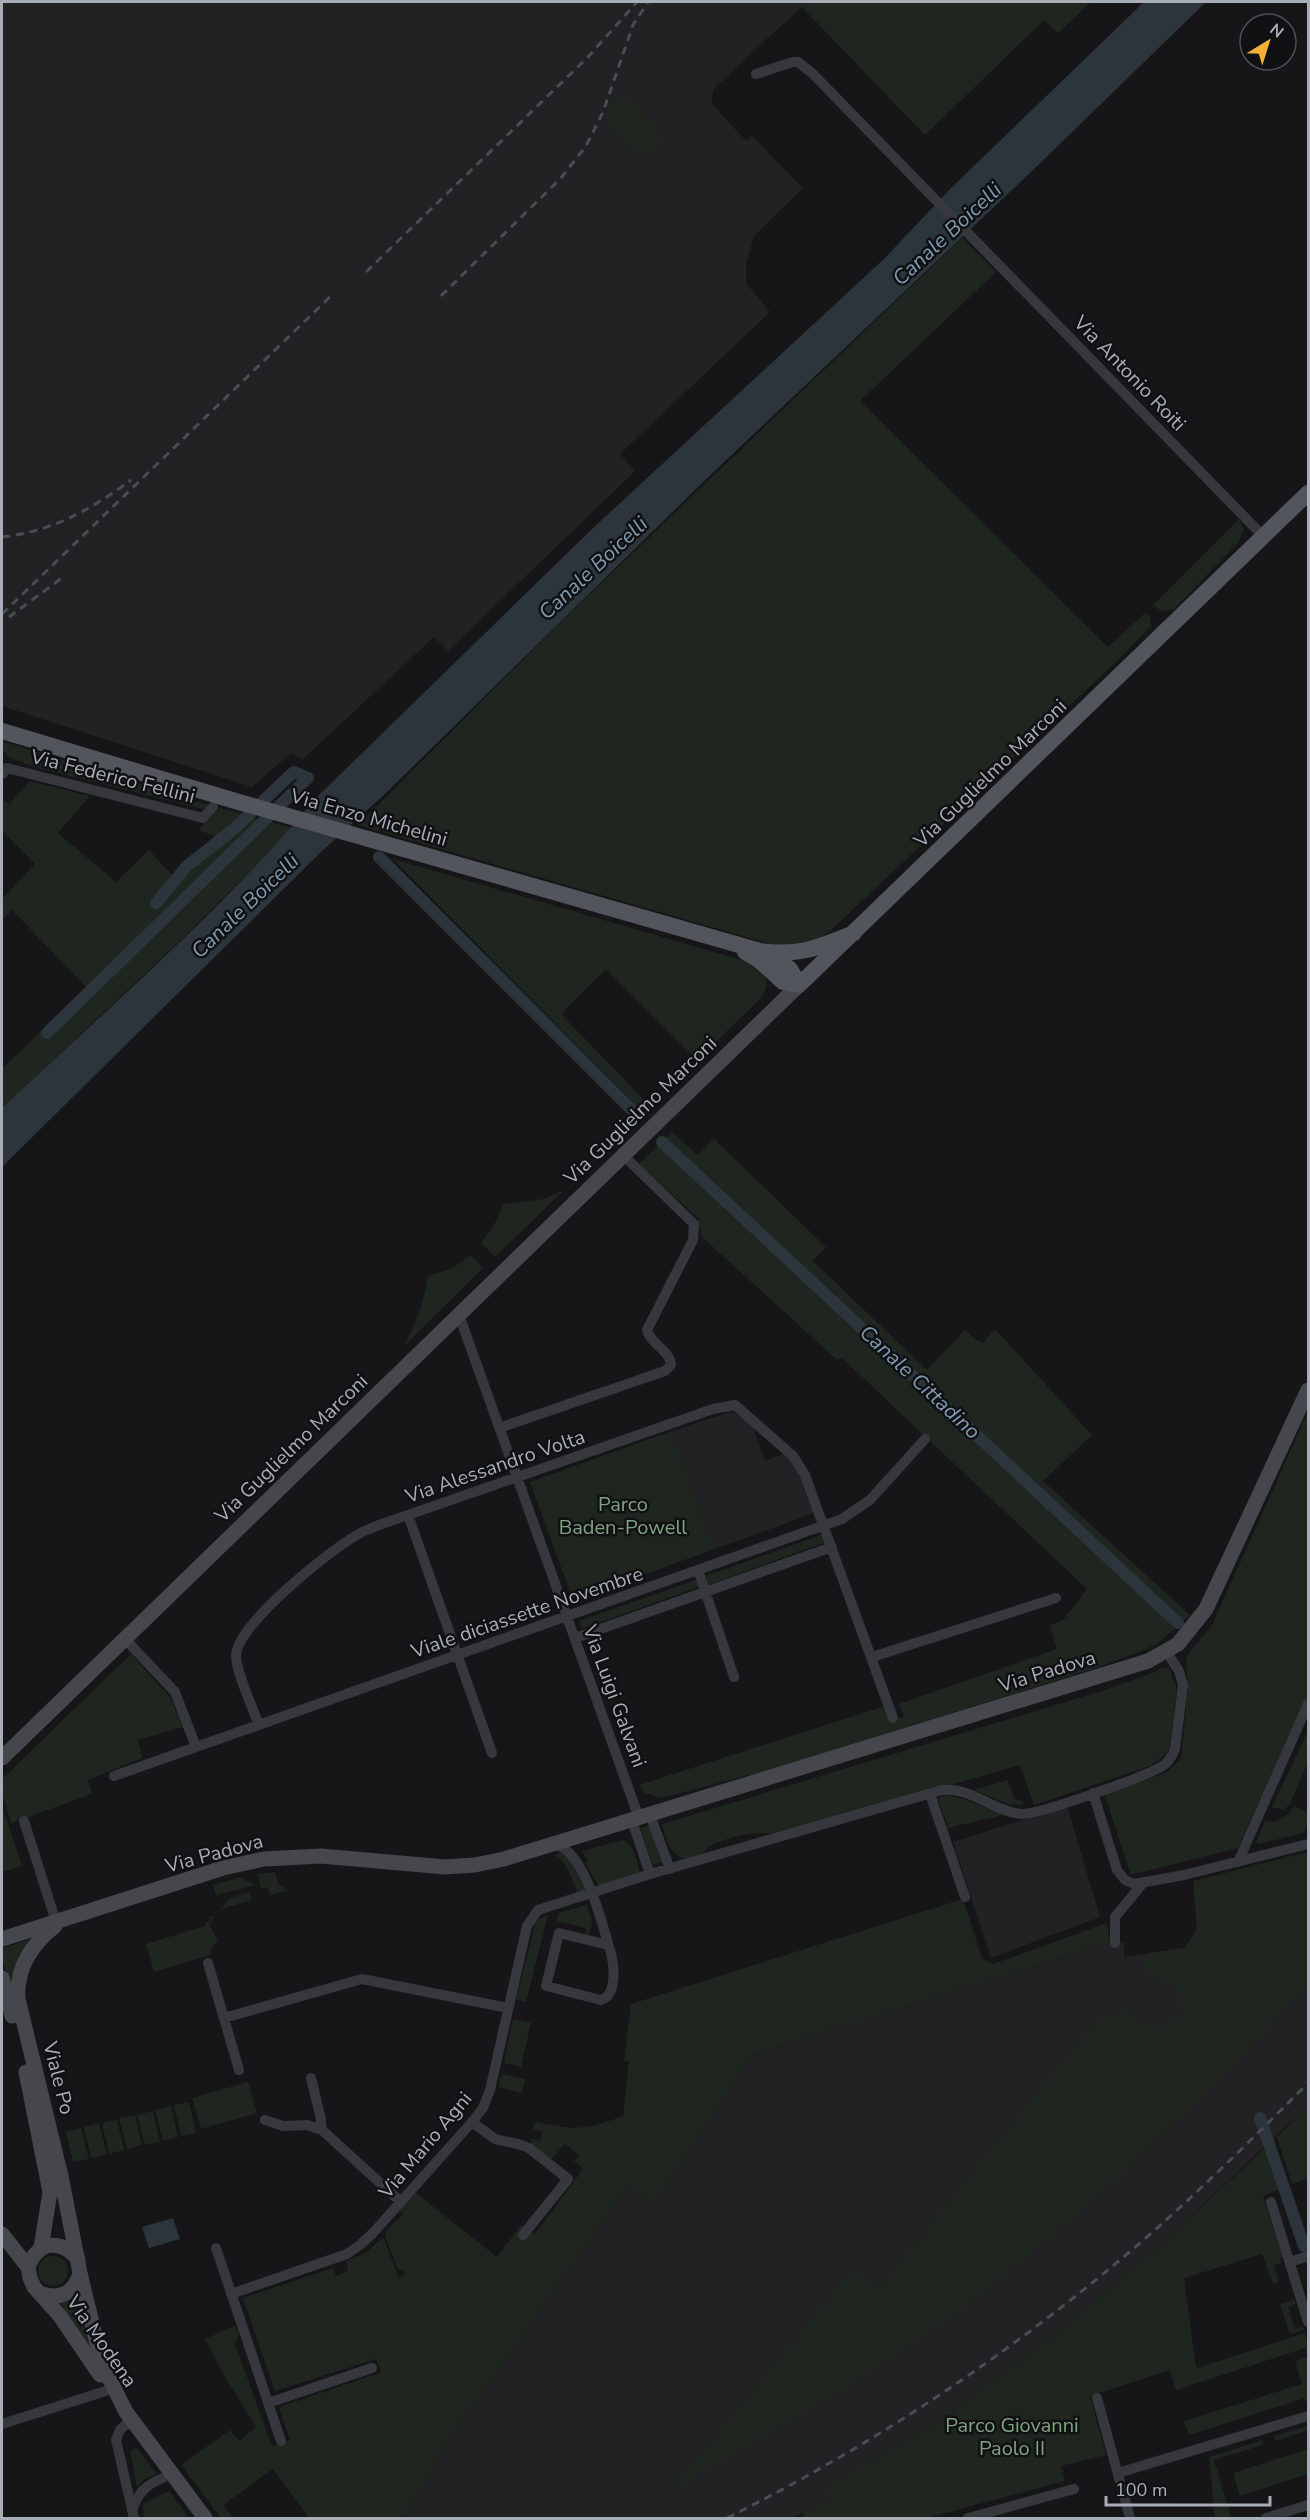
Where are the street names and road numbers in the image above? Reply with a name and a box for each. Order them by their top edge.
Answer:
street label: Via Antonio Roiti [1067,309,1192,437]
street label: Via Guglielmo Marconi [907,693,1073,854]
street label: Via Federico Fellini [27,743,198,810]
street label: Via Enzo Michelini [286,782,450,853]
street label: Via Guglielmo Marconi [557,1030,723,1191]
street label: Via Guglielmo Marconi [208,1368,374,1529]
street label: Via Alessandro Volta [401,1423,589,1510]
street label: Viale diciassette Novembre [407,1560,647,1665]
street label: Via Luigi Galvani [576,1620,653,1771]
street label: Via Padova [994,1644,1099,1699]
street label: Via Padova [161,1827,266,1880]
street label: Viale Po [36,2038,81,2117]
street label: Via Mario Agni [372,2086,478,2205]
street label: Via Modena [59,2289,143,2393]

